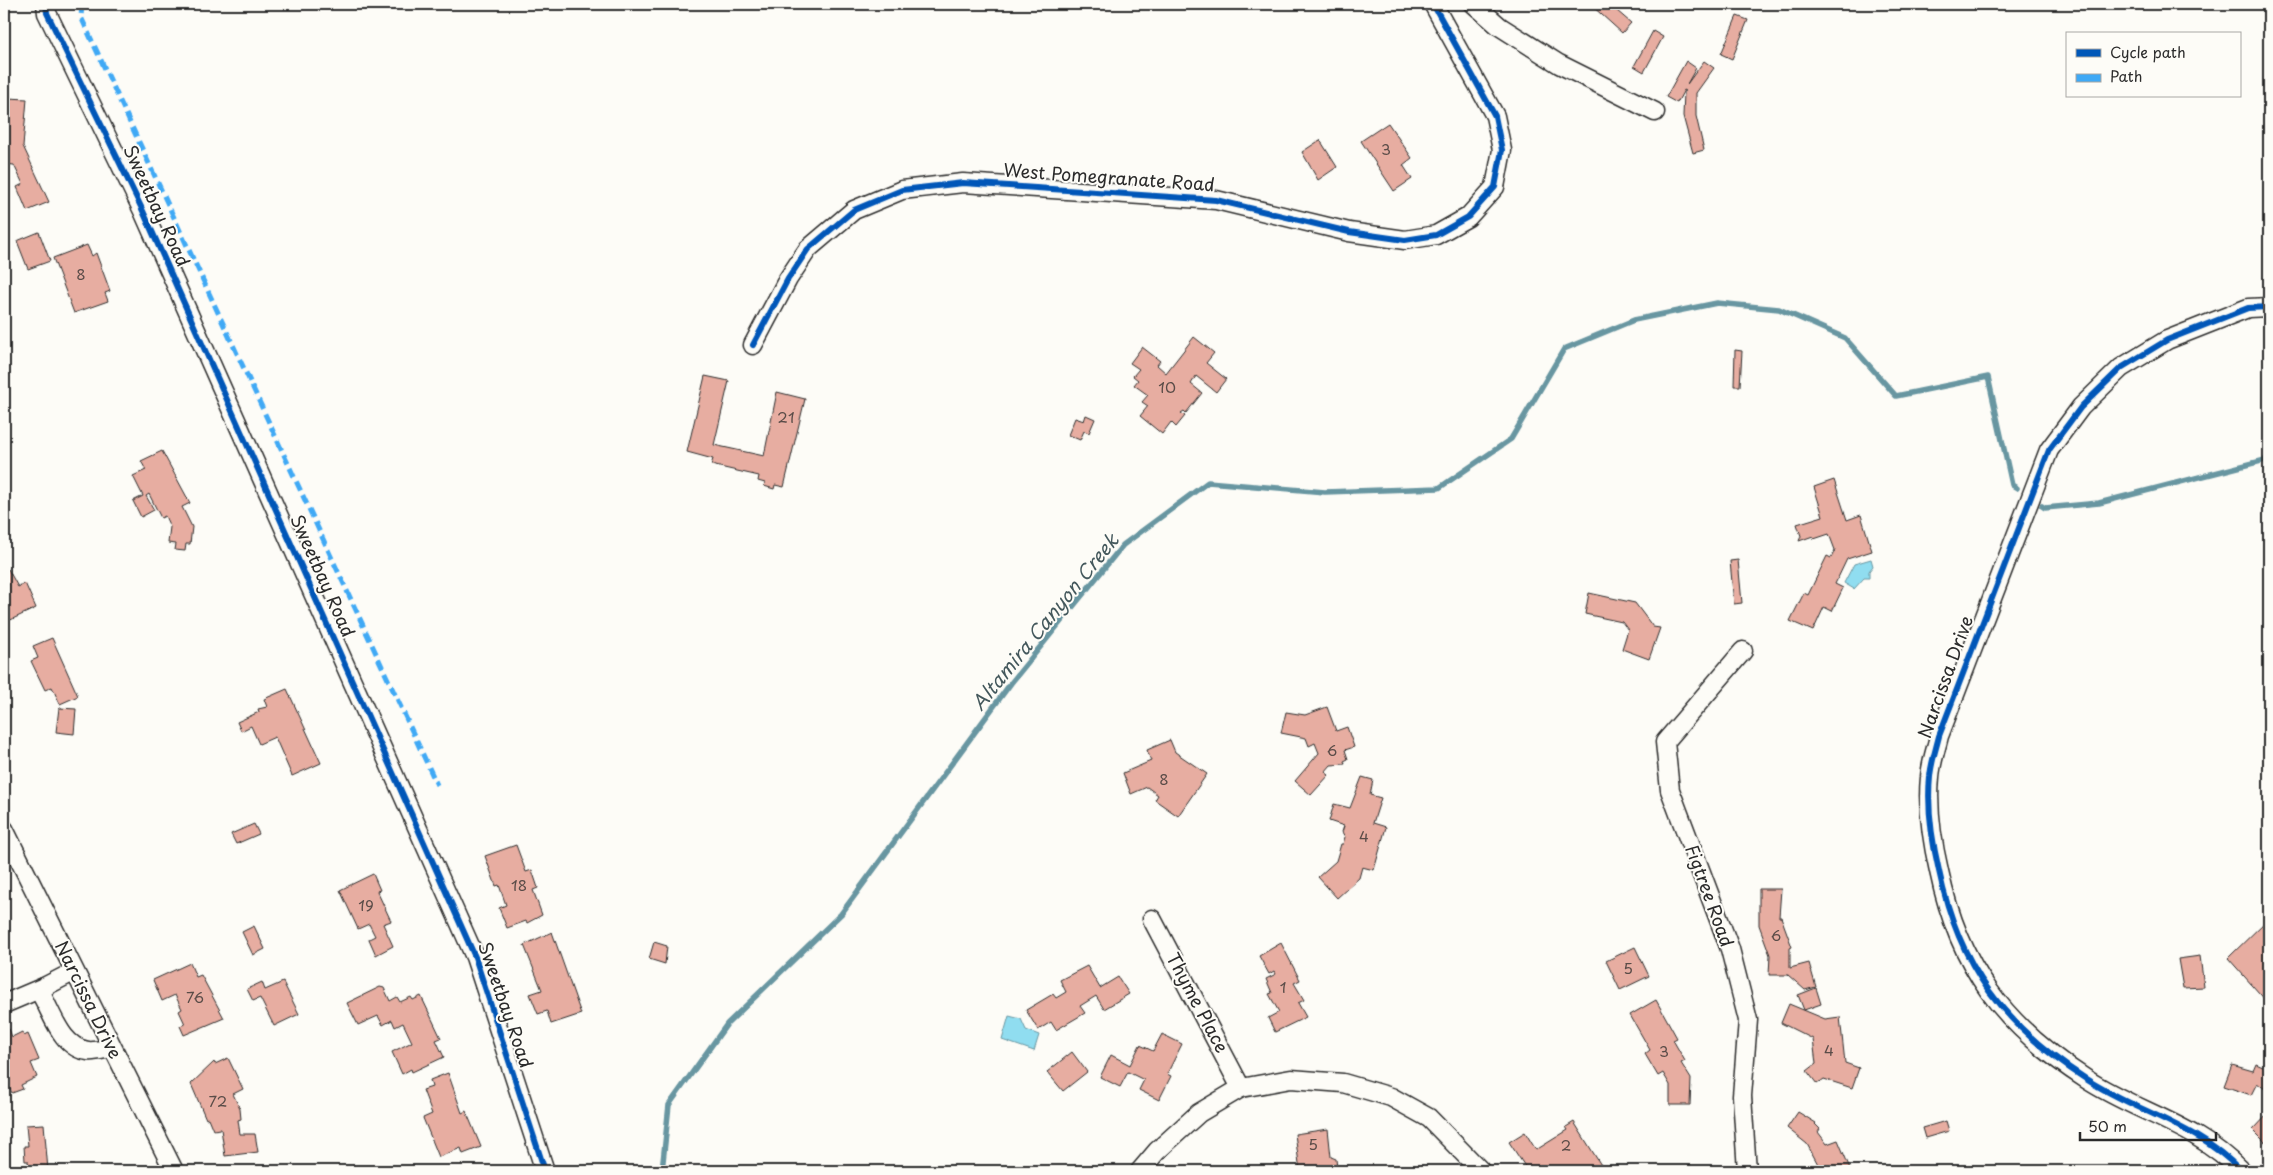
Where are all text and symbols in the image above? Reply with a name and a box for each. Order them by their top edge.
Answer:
legend [2066,32,2240,98]
text: Cycle path [2110,40,2186,63]
text: Path [2110,64,2142,87]
house number: 3 [1381,137,1391,160]
street label: Sweetbay Road [117,140,197,271]
street label: West Pomegranate Road [1002,156,1216,197]
house number: 8 [76,262,86,285]
house number: 10 [1158,375,1176,398]
house number: 21 [777,405,795,428]
street label: Sweetbay Road [284,510,363,641]
water label: Altamira Canyon Creek [964,526,1125,716]
street label: Narcissa Drive [1910,612,1979,741]
house number: 6 [1327,738,1337,761]
house number: 8 [1159,767,1169,790]
house number: 4 [1359,824,1369,847]
street label: Figtree Road [1679,841,1741,950]
house number: 18 [511,873,527,896]
house number: 19 [358,893,374,916]
house number: 6 [1771,923,1781,946]
street label: Narcissa Drive [49,936,130,1063]
street label: Sweetbay Road [472,938,541,1071]
street label: Thyme Place [1161,947,1236,1057]
house number: 5 [1623,956,1633,979]
house number: 1 [1280,975,1286,998]
house number: 76 [186,985,204,1008]
house number: 4 [1824,1038,1834,1061]
house number: 3 [1659,1039,1669,1062]
house number: 72 [209,1089,227,1112]
scale bar [2080,1110,2217,1142]
text: 50 m [2088,1114,2127,1137]
house number: 5 [1308,1132,1318,1155]
house number: 2 [1561,1133,1571,1156]

